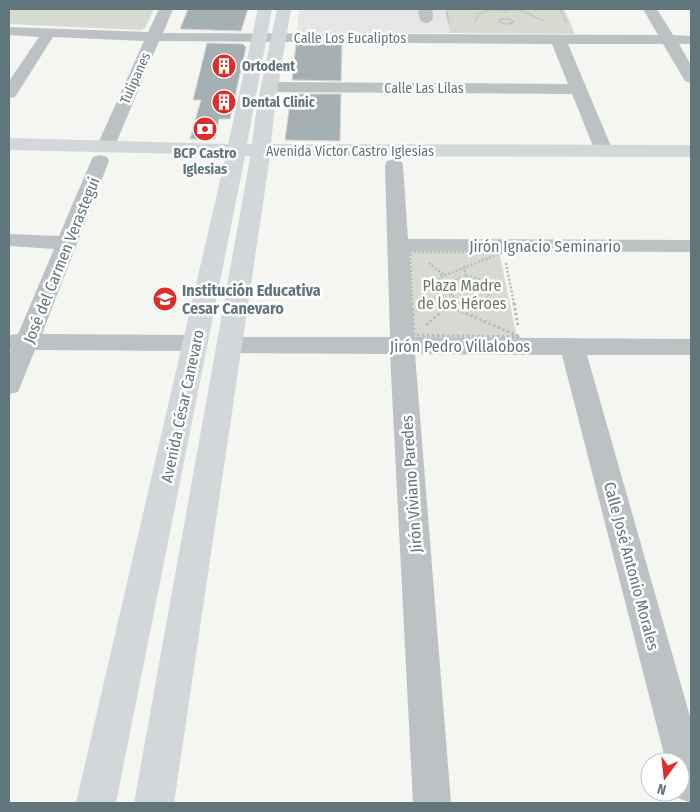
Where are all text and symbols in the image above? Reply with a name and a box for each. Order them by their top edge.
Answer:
street label: Calle Los Eucaliptos [294,30,406,47]
street label: Tulipanes [117,50,154,107]
building icon: Ortodent [211,53,237,79]
place label: Ortodent [242,58,296,75]
street label: Calle Las Lilas [384,80,464,97]
building icon: Dental Clinic [211,89,237,115]
place label: Dental Clinic [242,94,316,111]
bank icon: BCP Castro Iglesias [192,116,218,142]
street label: Avenida Victor Castro Iglesias [266,143,434,160]
place label: BCP Castro Iglesias [173,145,237,178]
street label: José del Carmen Verastegui [19,174,104,346]
street label: Jirón Ignacio Seminario [469,237,621,256]
park label: Plaza Madre de los Héroes [417,276,507,313]
place label: Institución Educativa Cesar Canevaro [182,281,321,318]
school or university icon: Institución Educativa Cesar Canevaro [152,286,178,312]
street label: Avenida César Canevaro [157,328,208,484]
street label: Jirón Pedro Villalobos [390,337,530,356]
street label: Jirón Viviano Paredes [397,414,426,553]
street label: Calle José Antonio Morales [600,480,663,652]
north arrow [640,752,690,802]
text: N [656,780,668,798]

